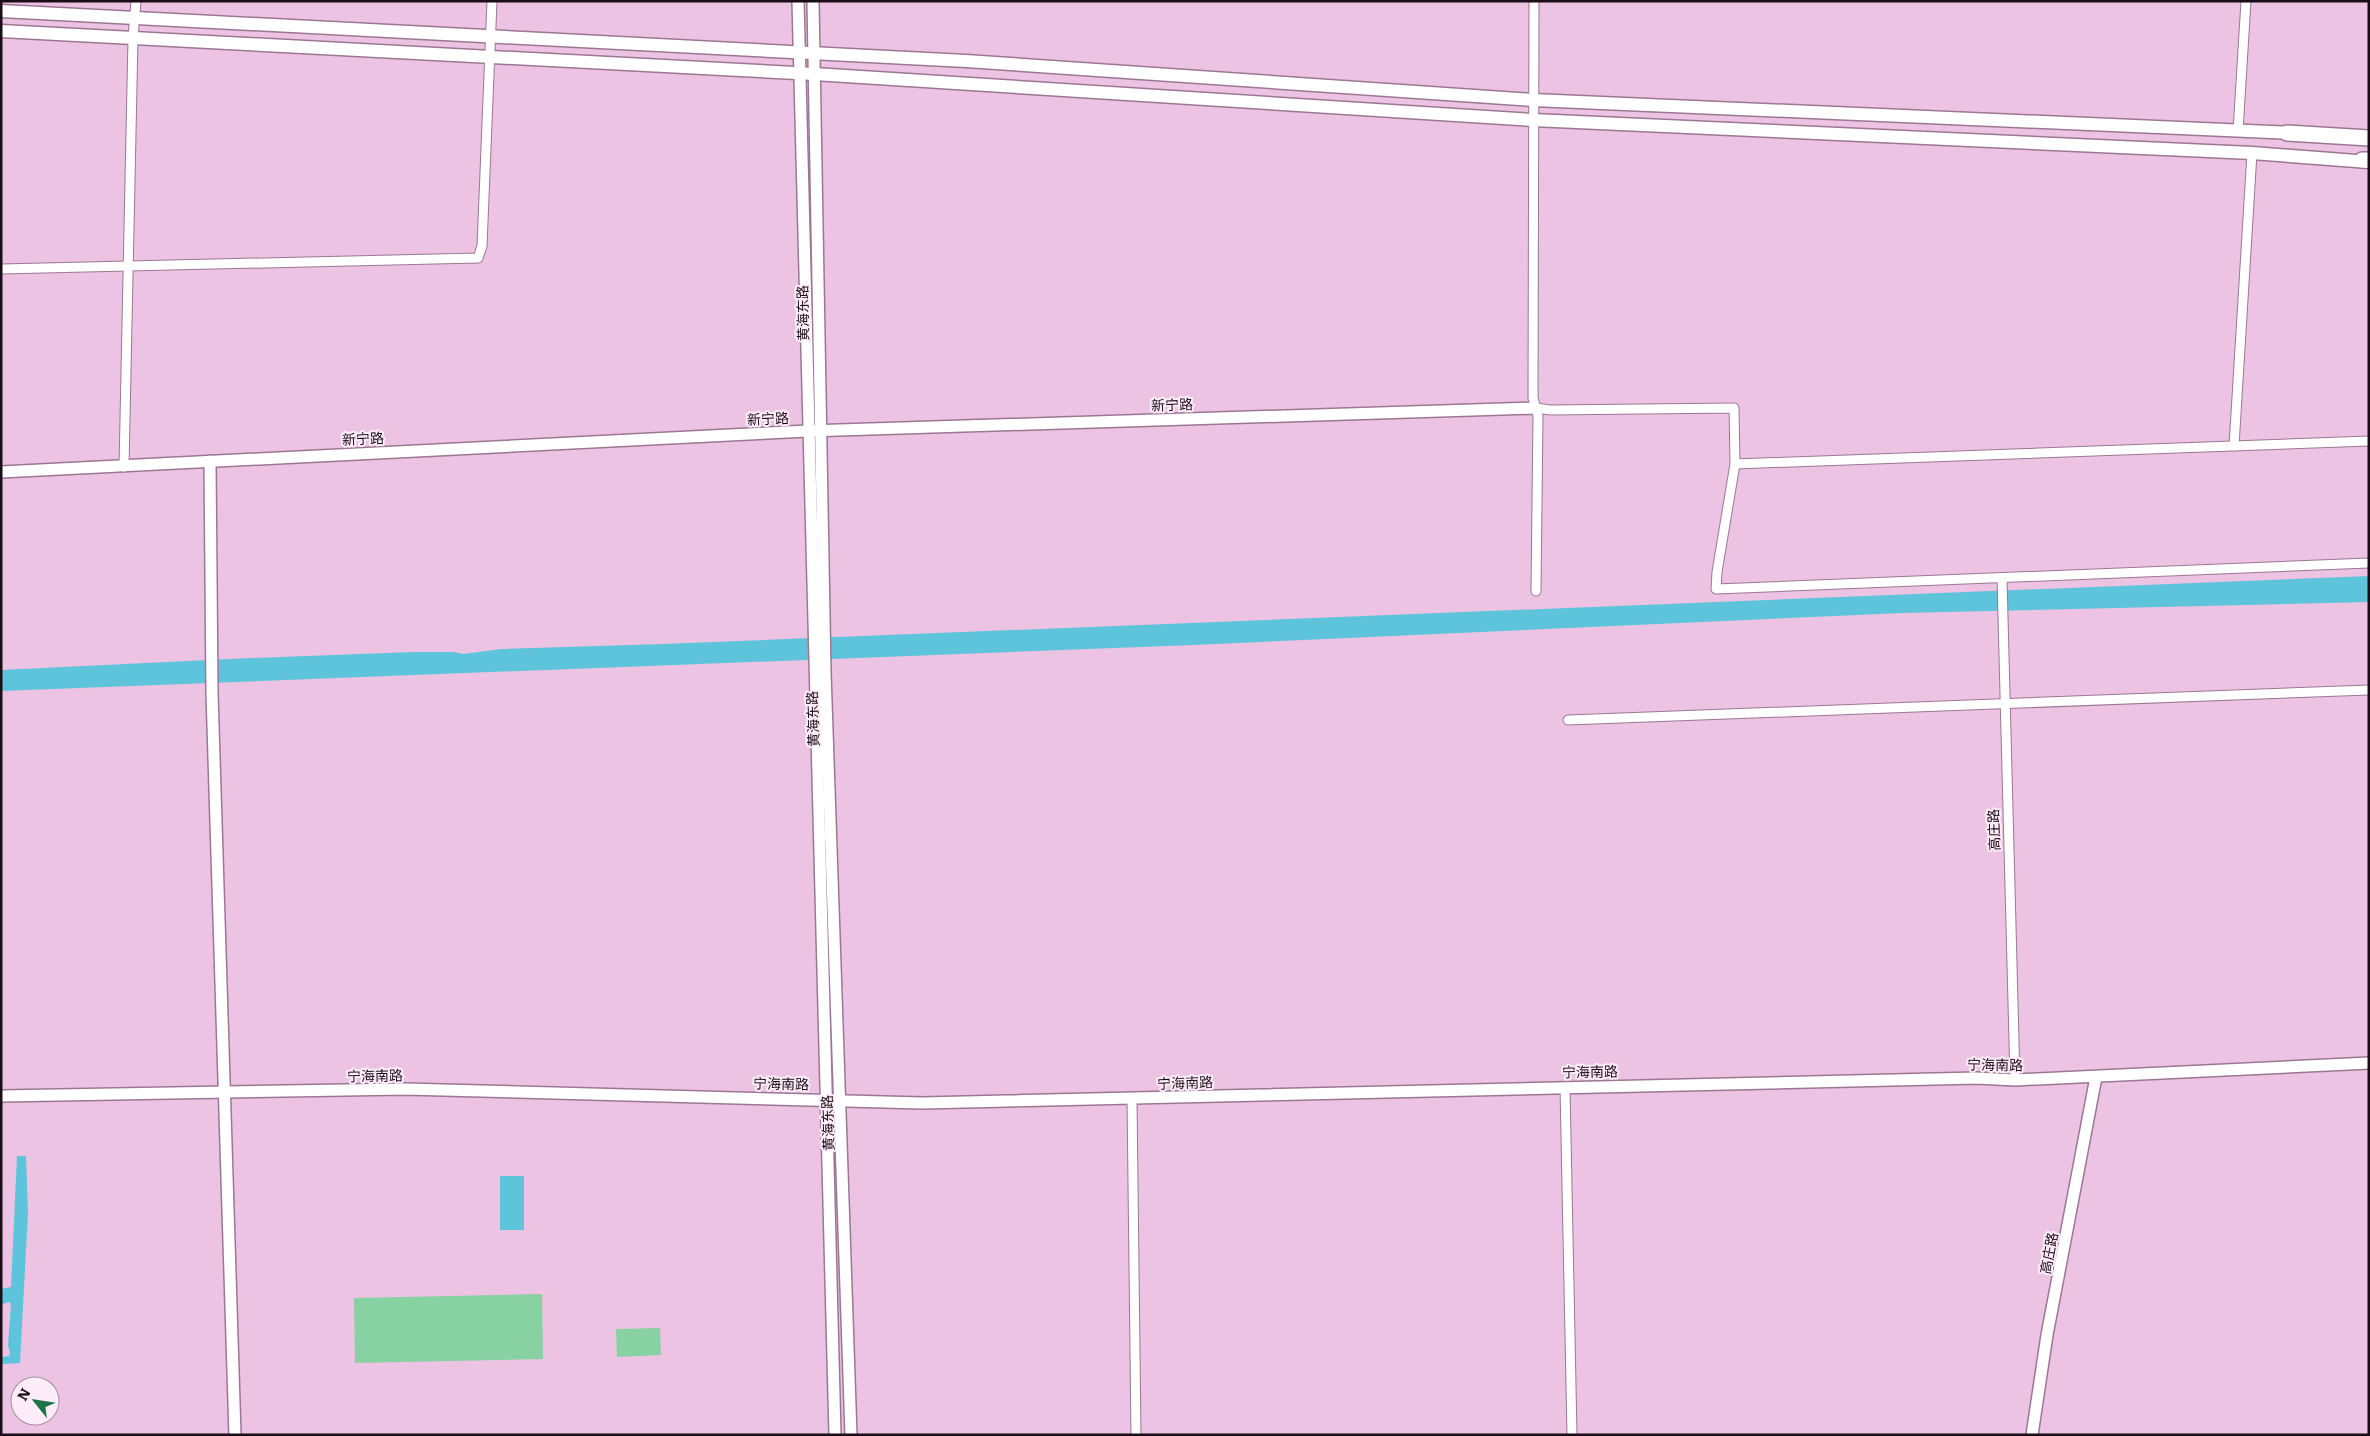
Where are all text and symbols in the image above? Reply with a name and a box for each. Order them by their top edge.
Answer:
street label: 黄海东路 [792,285,812,341]
street label: 新宁路 [1151,393,1193,415]
street label: 新宁路 [747,407,789,429]
street label: 新宁路 [342,427,384,449]
street label: 黄海东路 [801,691,823,747]
street label: 高庄路 [1982,809,2004,851]
street label: 宁海南路 [1967,1054,2023,1074]
street label: 宁海南路 [1562,1061,1618,1081]
street label: 宁海南路 [347,1065,403,1085]
street label: 宁海南路 [1157,1071,1213,1093]
street label: 宁海南路 [753,1073,809,1093]
street label: 黄海东路 [816,1095,838,1151]
street label: 高庄路 [2034,1230,2062,1276]
north arrow [10,1376,60,1426]
text: N [11,1384,35,1404]

